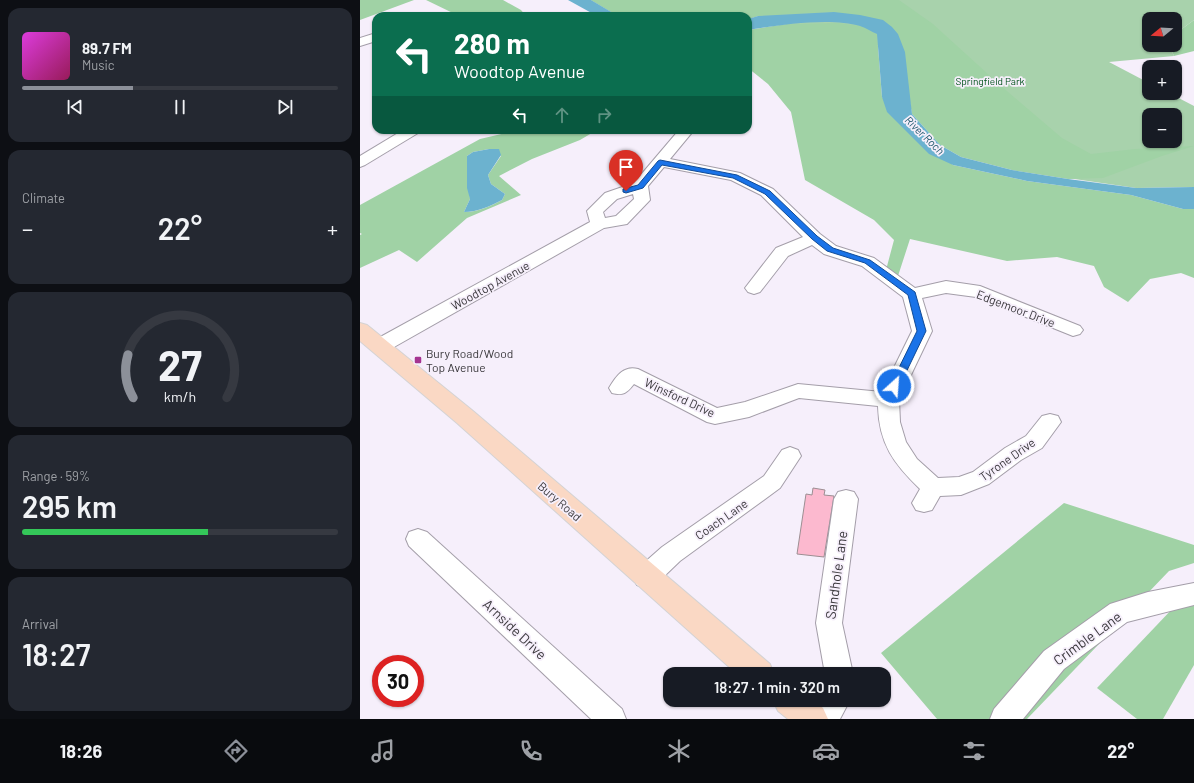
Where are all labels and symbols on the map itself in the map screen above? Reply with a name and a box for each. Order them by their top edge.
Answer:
north arrow [1142,12,1182,52]
park label: Springfield Park [955,75,1025,87]
water label: River Roch [903,113,947,157]
pin [609,150,643,191]
street label: Woodtop Avenue [448,258,532,312]
street label: Edgemoor Drive [975,287,1057,329]
place label: Bury Road/Wood Top Avenue [426,346,513,374]
marker: Bury Road/Wood Top Avenue [413,355,423,365]
position arrow [873,365,915,407]
street label: Winsford Drive [643,375,717,419]
street label: Tyrone Drive [976,435,1038,483]
street label: Bury Road [535,478,585,524]
street label: Coach Lane [692,496,750,542]
street label: Sandhole Lane [821,530,851,620]
street label: Arnside Drive [480,595,550,663]
street label: Crimble Lane [1050,608,1124,668]
speed limit sign: 30 [372,655,424,707]

